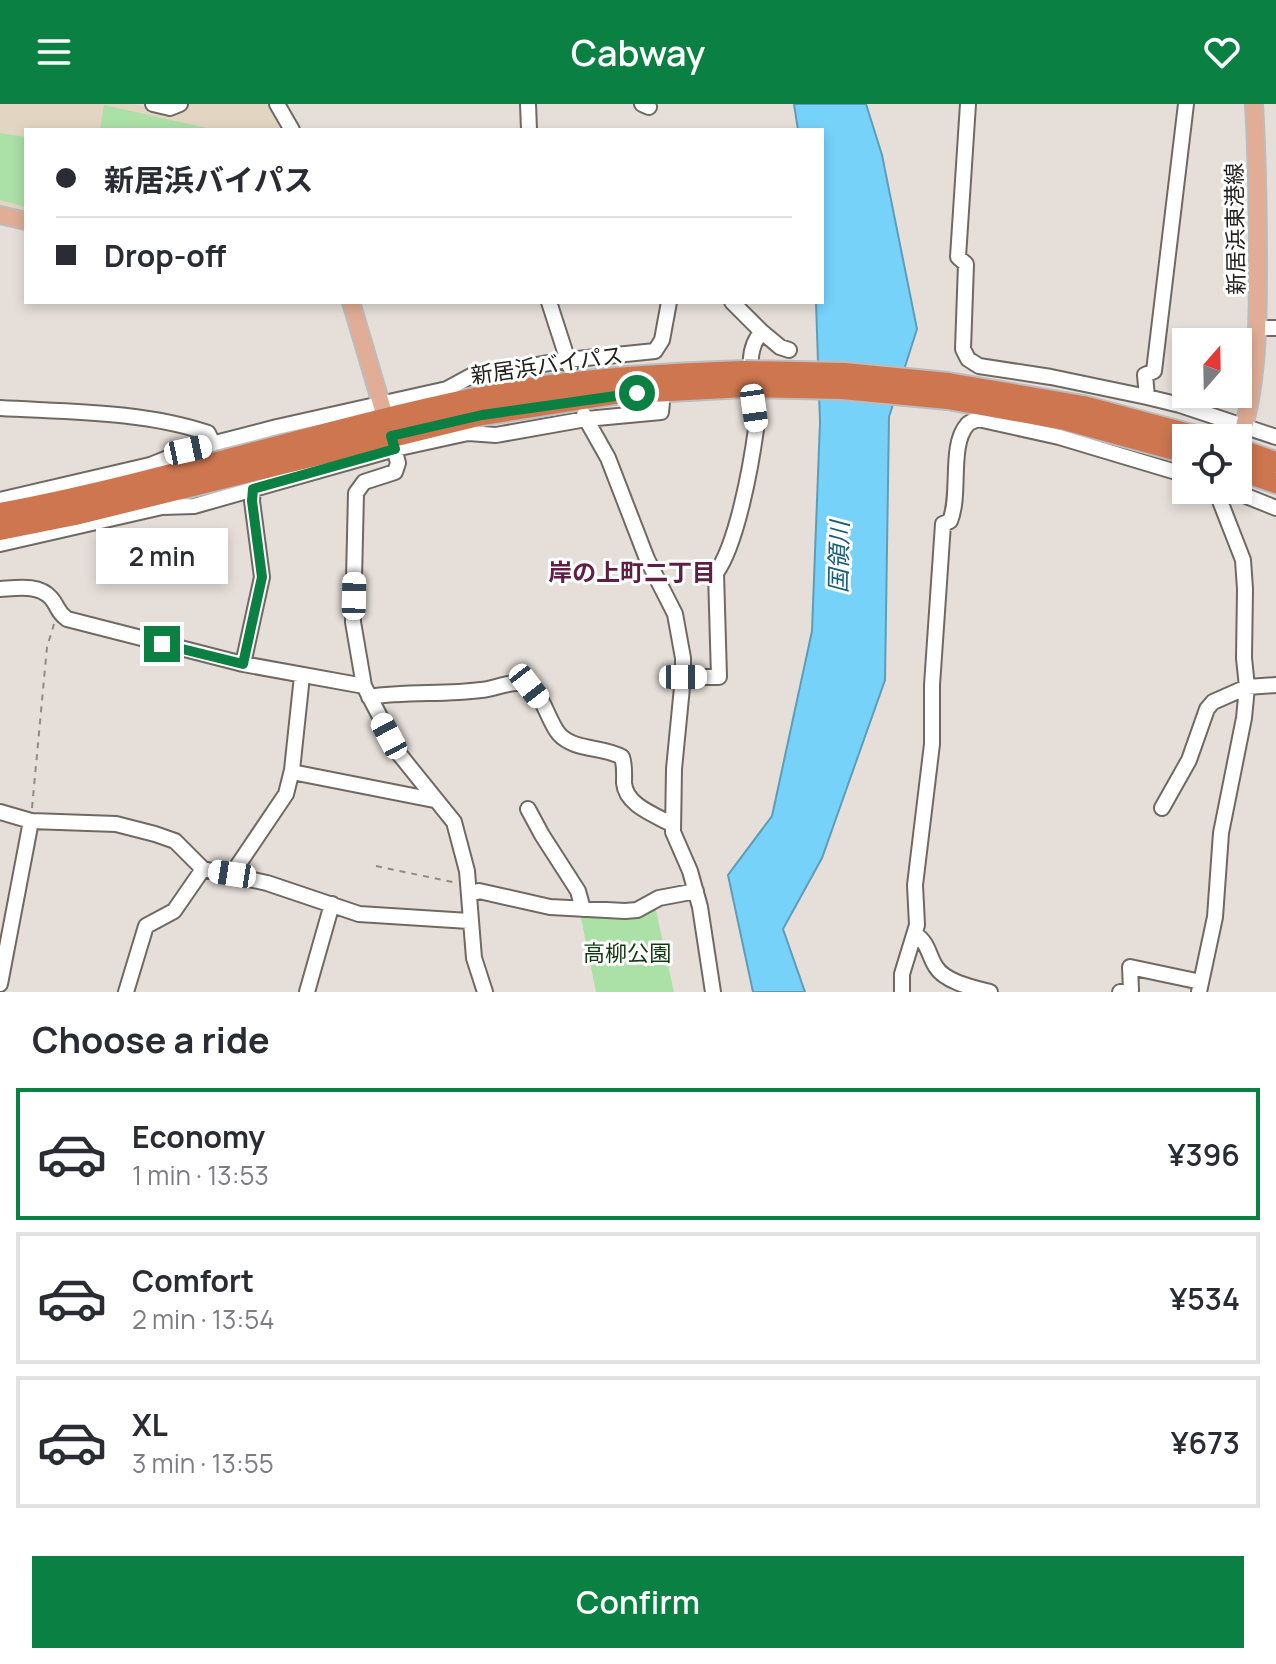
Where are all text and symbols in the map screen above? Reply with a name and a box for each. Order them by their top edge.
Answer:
text: Cabway [571,28,705,77]
icon: menu [32,30,76,74]
icon: heart [1200,30,1244,74]
text: 新居浜バイパス [104,159,313,200]
street label: 新居浜東港線 [1219,163,1251,295]
text: Drop-off [104,235,226,276]
north arrow [1172,328,1252,408]
map controls [1172,328,1252,504]
street label: 新居浜バイパス [469,339,625,391]
route start [619,375,655,411]
car [739,383,769,433]
button: locate [1172,424,1252,504]
car [162,433,214,467]
water label: 国領川 [821,518,855,593]
callout: 2 min [96,528,228,584]
text: 2 min [129,538,195,574]
district label: 岸の上町二丁目 [548,555,716,588]
car [342,572,366,620]
route end [144,626,180,662]
car [505,660,553,712]
car [659,665,707,689]
car [367,709,411,763]
car [206,858,258,890]
park label: 高柳公園 [583,938,671,968]
text: Choose a ride [32,1015,270,1064]
text: Economy [132,1116,265,1157]
icon: car [36,1118,108,1190]
text: ¥396 [1168,1134,1240,1175]
text: 1 min · 13:53 [132,1157,269,1193]
text: Comfort [132,1260,254,1301]
icon: car [36,1262,108,1334]
text: ¥534 [1169,1278,1240,1319]
text: 2 min · 13:54 [132,1301,275,1337]
text: XL [132,1404,168,1445]
icon: car [36,1406,108,1478]
text: ¥673 [1171,1422,1240,1463]
text: 3 min · 13:55 [132,1445,274,1481]
button: Confirm [32,1556,1244,1648]

